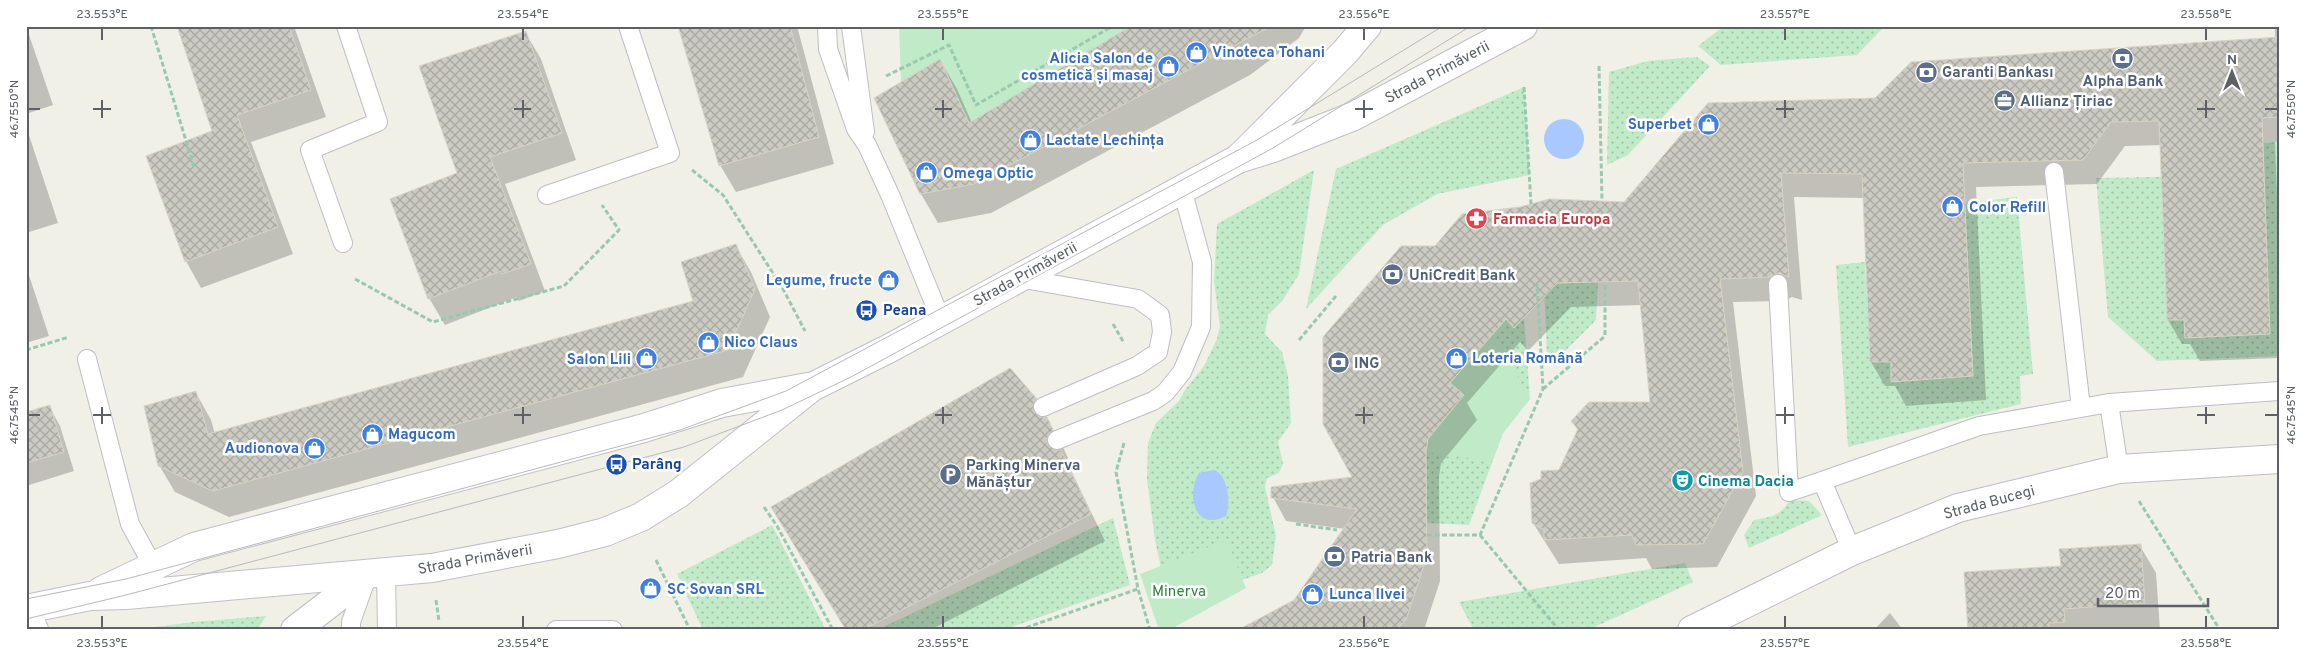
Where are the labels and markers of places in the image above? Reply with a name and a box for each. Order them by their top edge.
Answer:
shop icon: Vinoteca Tohani [1184,40,1208,64]
place label: Vinoteca Tohani [1212,44,1325,63]
bank icon: Alpha Bank [2111,46,2135,70]
place label: Alicia Salon de cosmetică și masaj [1021,50,1153,86]
shop icon: Alicia Salon de cosmetică și masaj [1157,55,1181,79]
bank icon: Garanti Bankası [1914,60,1938,84]
place label: Garanti Bankası [1942,64,2053,83]
place label: Alpha Bank [2083,73,2163,92]
office icon: Allianz Țiriac [1992,89,2016,113]
place label: Allianz Țiriac [2020,93,2113,112]
shop icon: Superbet [1696,112,1720,136]
place label: Superbet [1628,116,1692,135]
shop icon: Lactate Lechința [1018,128,1042,152]
place label: Lactate Lechința [1046,132,1164,151]
shop icon: Omega Optic [915,161,939,185]
place label: Omega Optic [943,165,1034,184]
shop icon: Color Refill [1941,195,1965,219]
place label: Color Refill [1969,199,2046,218]
pharmacy icon: Farmacia Europa [1465,207,1489,231]
place label: Farmacia Europa [1493,211,1610,230]
bank icon: UniCredit Bank [1381,263,1405,287]
place label: UniCredit Bank [1409,267,1516,286]
shop icon: Legume, fructe [876,268,900,292]
place label: Legume, fructe [766,272,872,291]
bus stop icon: Peana [855,298,879,322]
place label: Peana [883,302,926,321]
shop icon: Nico Claus [696,330,720,354]
place label: Nico Claus [724,334,798,353]
shop icon: Loteria Română [1444,346,1468,370]
shop icon: Salon Lili [635,347,659,371]
place label: Loteria Română [1472,350,1583,369]
place label: Salon Lili [567,351,631,370]
bank icon: ING [1326,351,1350,375]
place label: ING [1354,355,1379,374]
shop icon: Magucom [360,422,384,446]
place label: Magucom [388,426,456,445]
shop icon: Audionova [303,436,327,460]
place label: Audionova [225,440,299,459]
bus stop icon: Parâng [604,452,628,476]
place label: Parâng [632,456,682,475]
place label: Parking Minerva Mănăștur [966,457,1080,493]
parking icon: Parking Minerva Mănăștur [938,462,962,486]
theatre icon: Cinema Dacia [1670,469,1694,493]
place label: Cinema Dacia [1698,473,1794,492]
bank icon: Patria Bank [1323,545,1347,569]
place label: Patria Bank [1351,549,1432,568]
shop icon: SC Sovan SRL [639,577,663,601]
place label: SC Sovan SRL [667,581,764,600]
shop icon: Lunca Ilvei [1301,582,1325,606]
place label: Lunca Ilvei [1329,586,1405,605]

